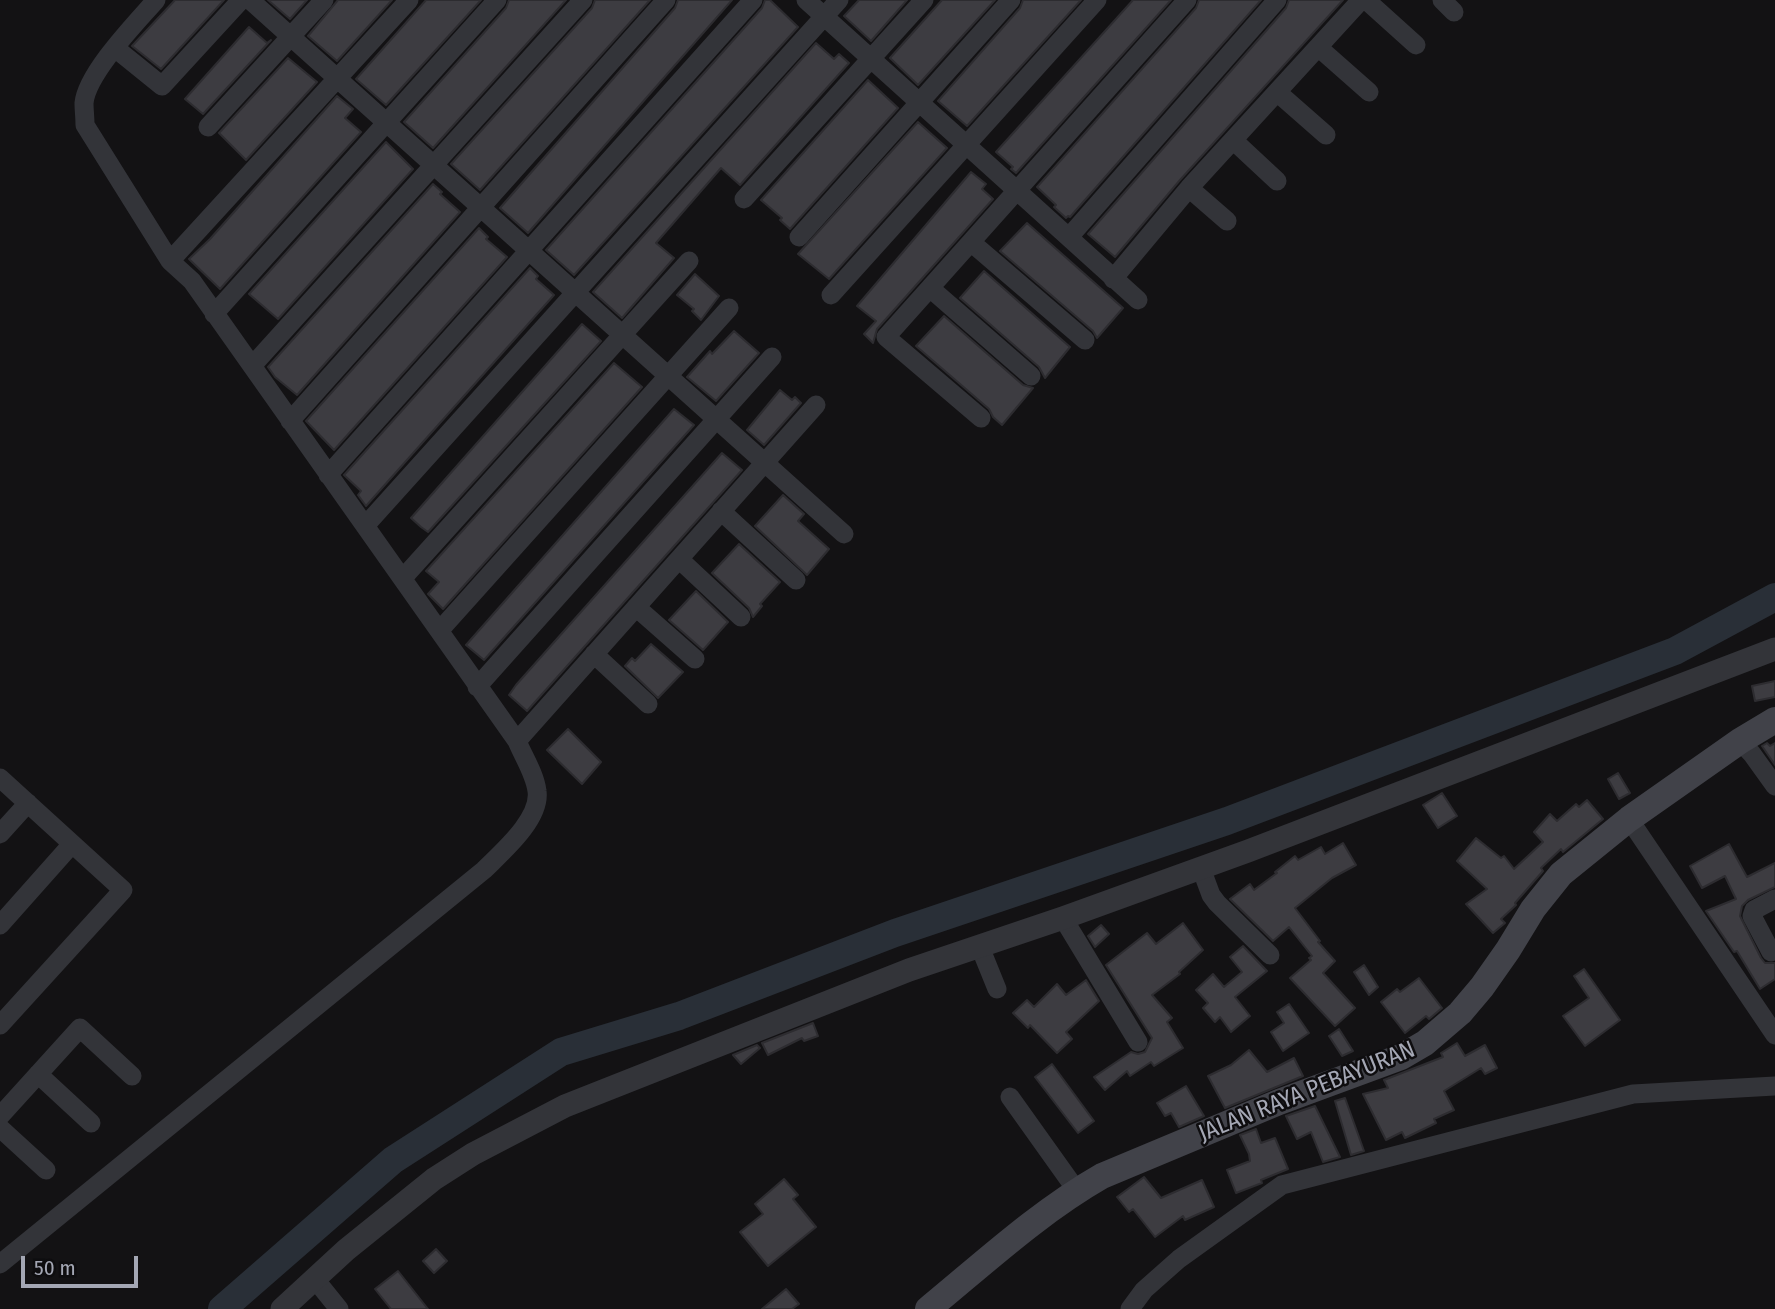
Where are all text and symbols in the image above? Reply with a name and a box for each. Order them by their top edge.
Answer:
street label: JALAN RAYA PEBAYURAN [1195,1035,1419,1149]
scale bar [24,1242,142,1286]
text: 50 m [34,1255,76,1281]

